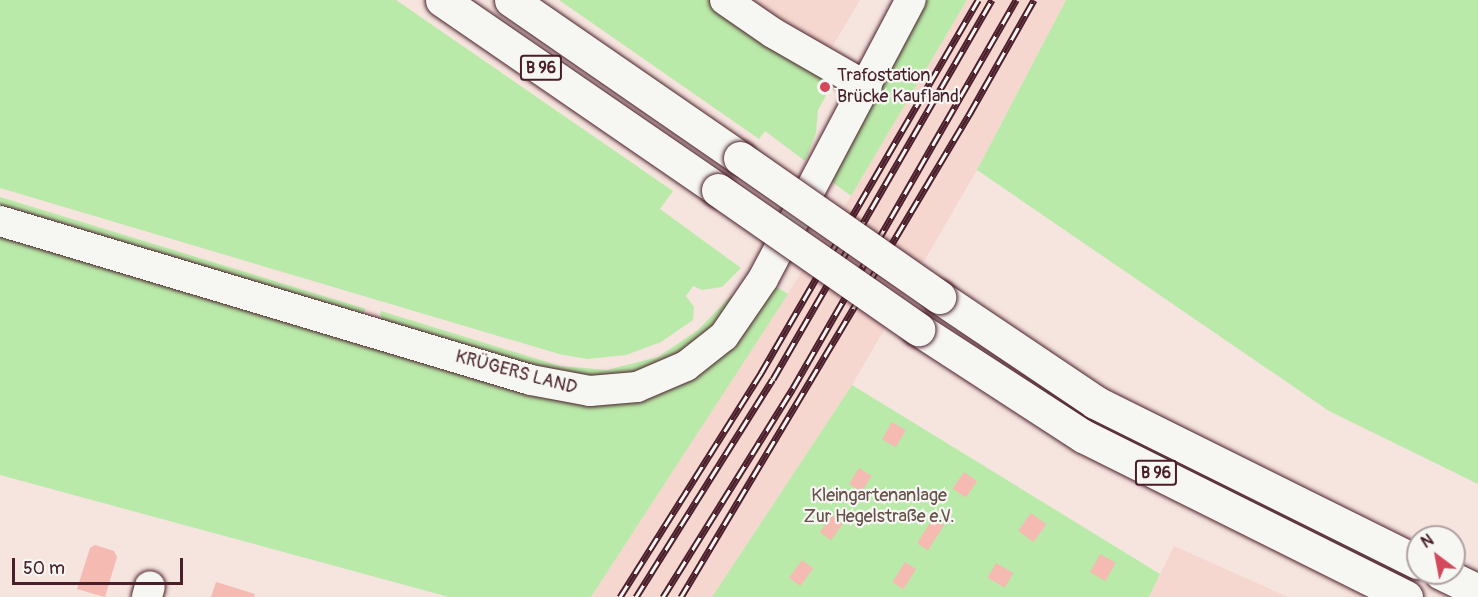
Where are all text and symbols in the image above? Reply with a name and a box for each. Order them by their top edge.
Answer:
road number: B 96 [518,55,564,81]
place label: Trafostation Brücke Kaufland [837,66,959,109]
marker: Trafostation Brücke Kaufland [818,80,832,94]
street label: KRÜGERS LAND [453,346,579,400]
road number: B 96 [1134,460,1178,486]
park label: Kleingartenanlage Zur Hegelstraße e.V. [803,486,955,528]
north arrow [1406,525,1466,585]
text: N [1418,530,1437,553]
scale bar [15,546,186,584]
text: 50 m [23,557,65,580]

